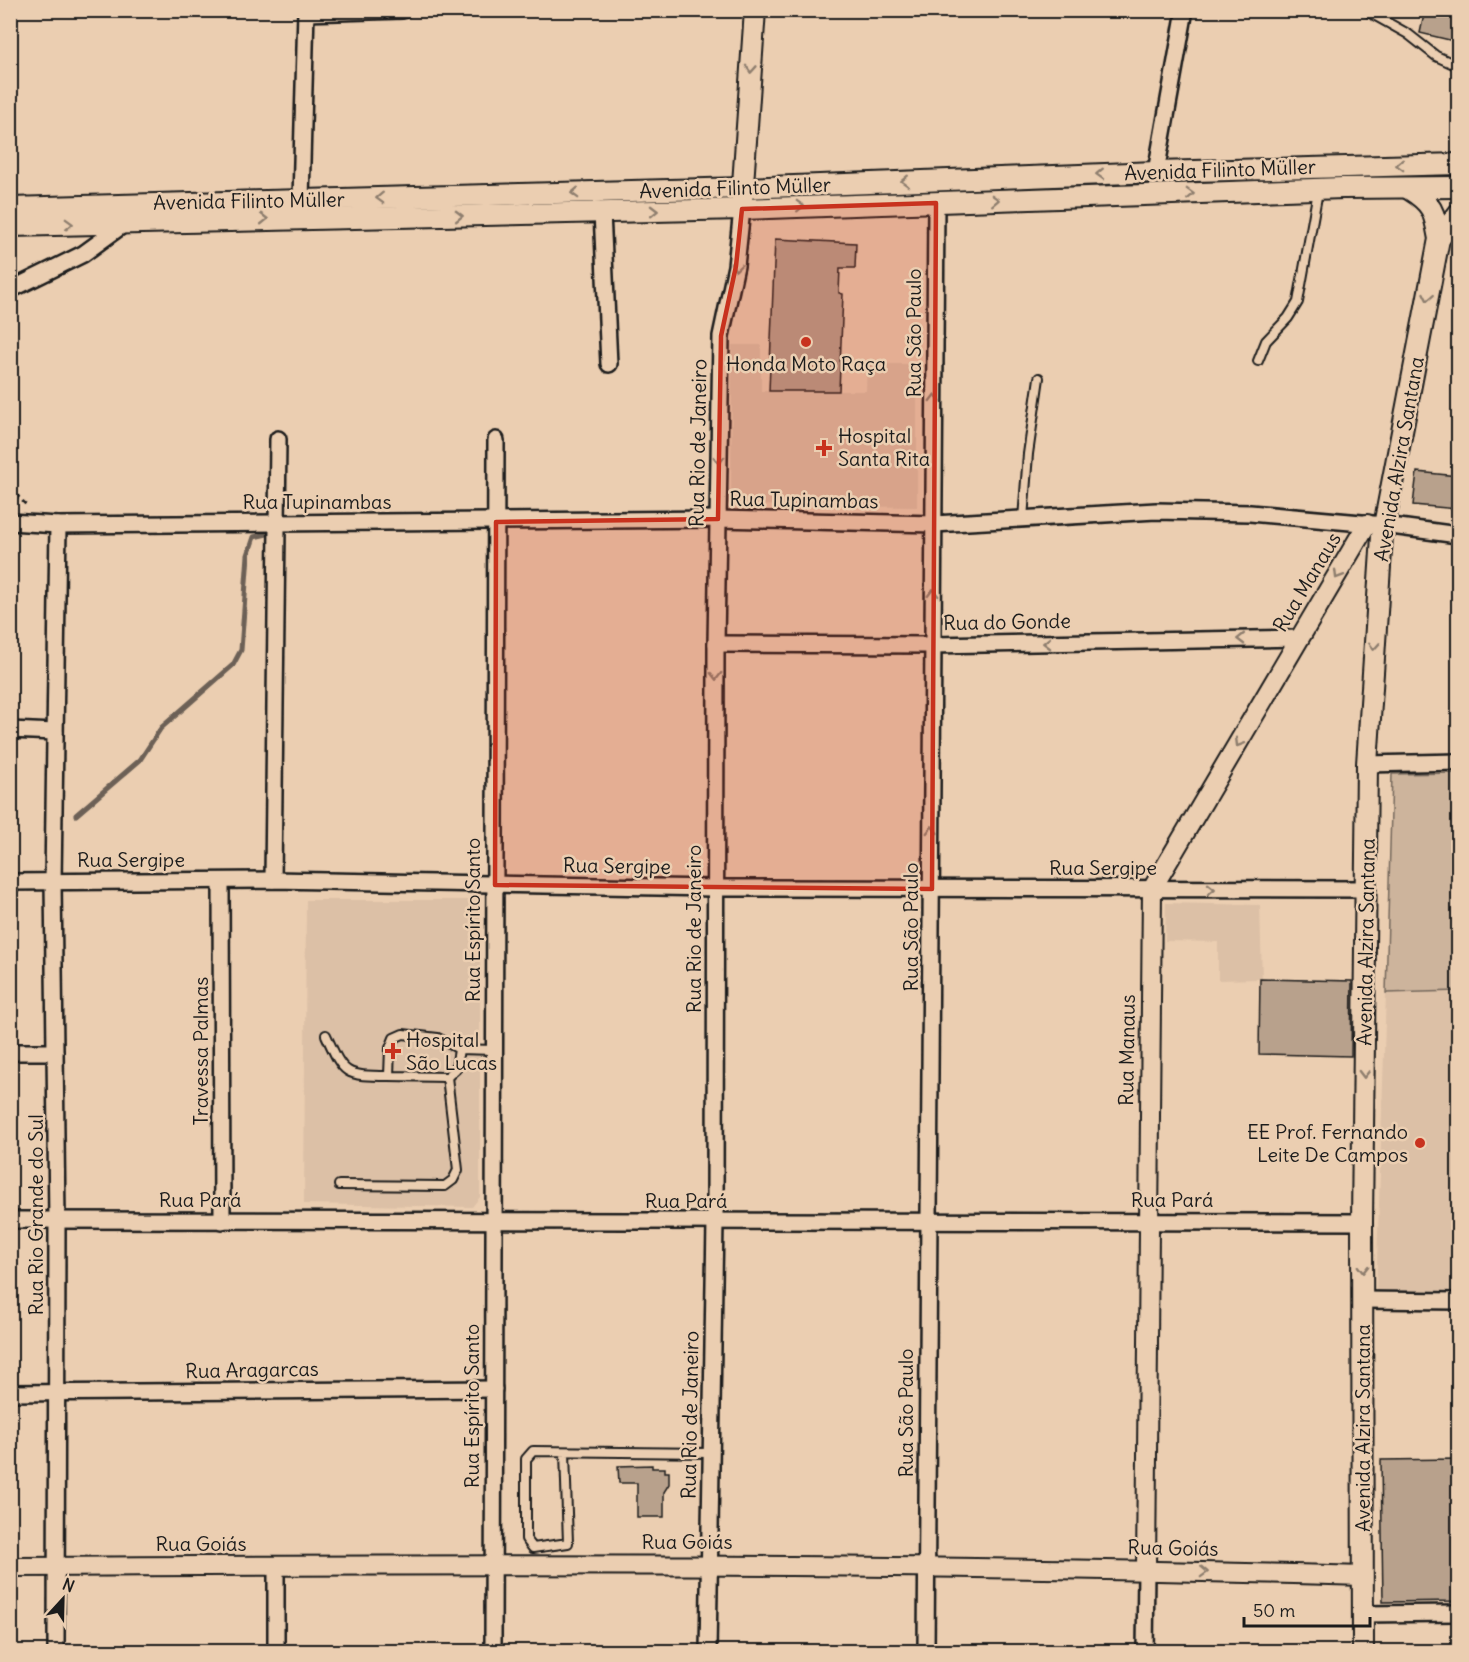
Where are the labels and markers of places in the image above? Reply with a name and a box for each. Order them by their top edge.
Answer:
marker: Honda Moto Raça [799,335,813,349]
place label: Honda Moto Raça [726,351,886,376]
place label: Hospital Santa Rita [838,423,930,471]
marker: Hospital Santa Rita [815,439,833,457]
place label: Hospital São Lucas [406,1027,497,1075]
marker: Hospital São Lucas [384,1042,402,1060]
place label: EE Prof. Fernando Leite De Campos [1247,1119,1408,1167]
marker: EE Prof. Fernando Leite De Campos [1413,1136,1427,1150]

